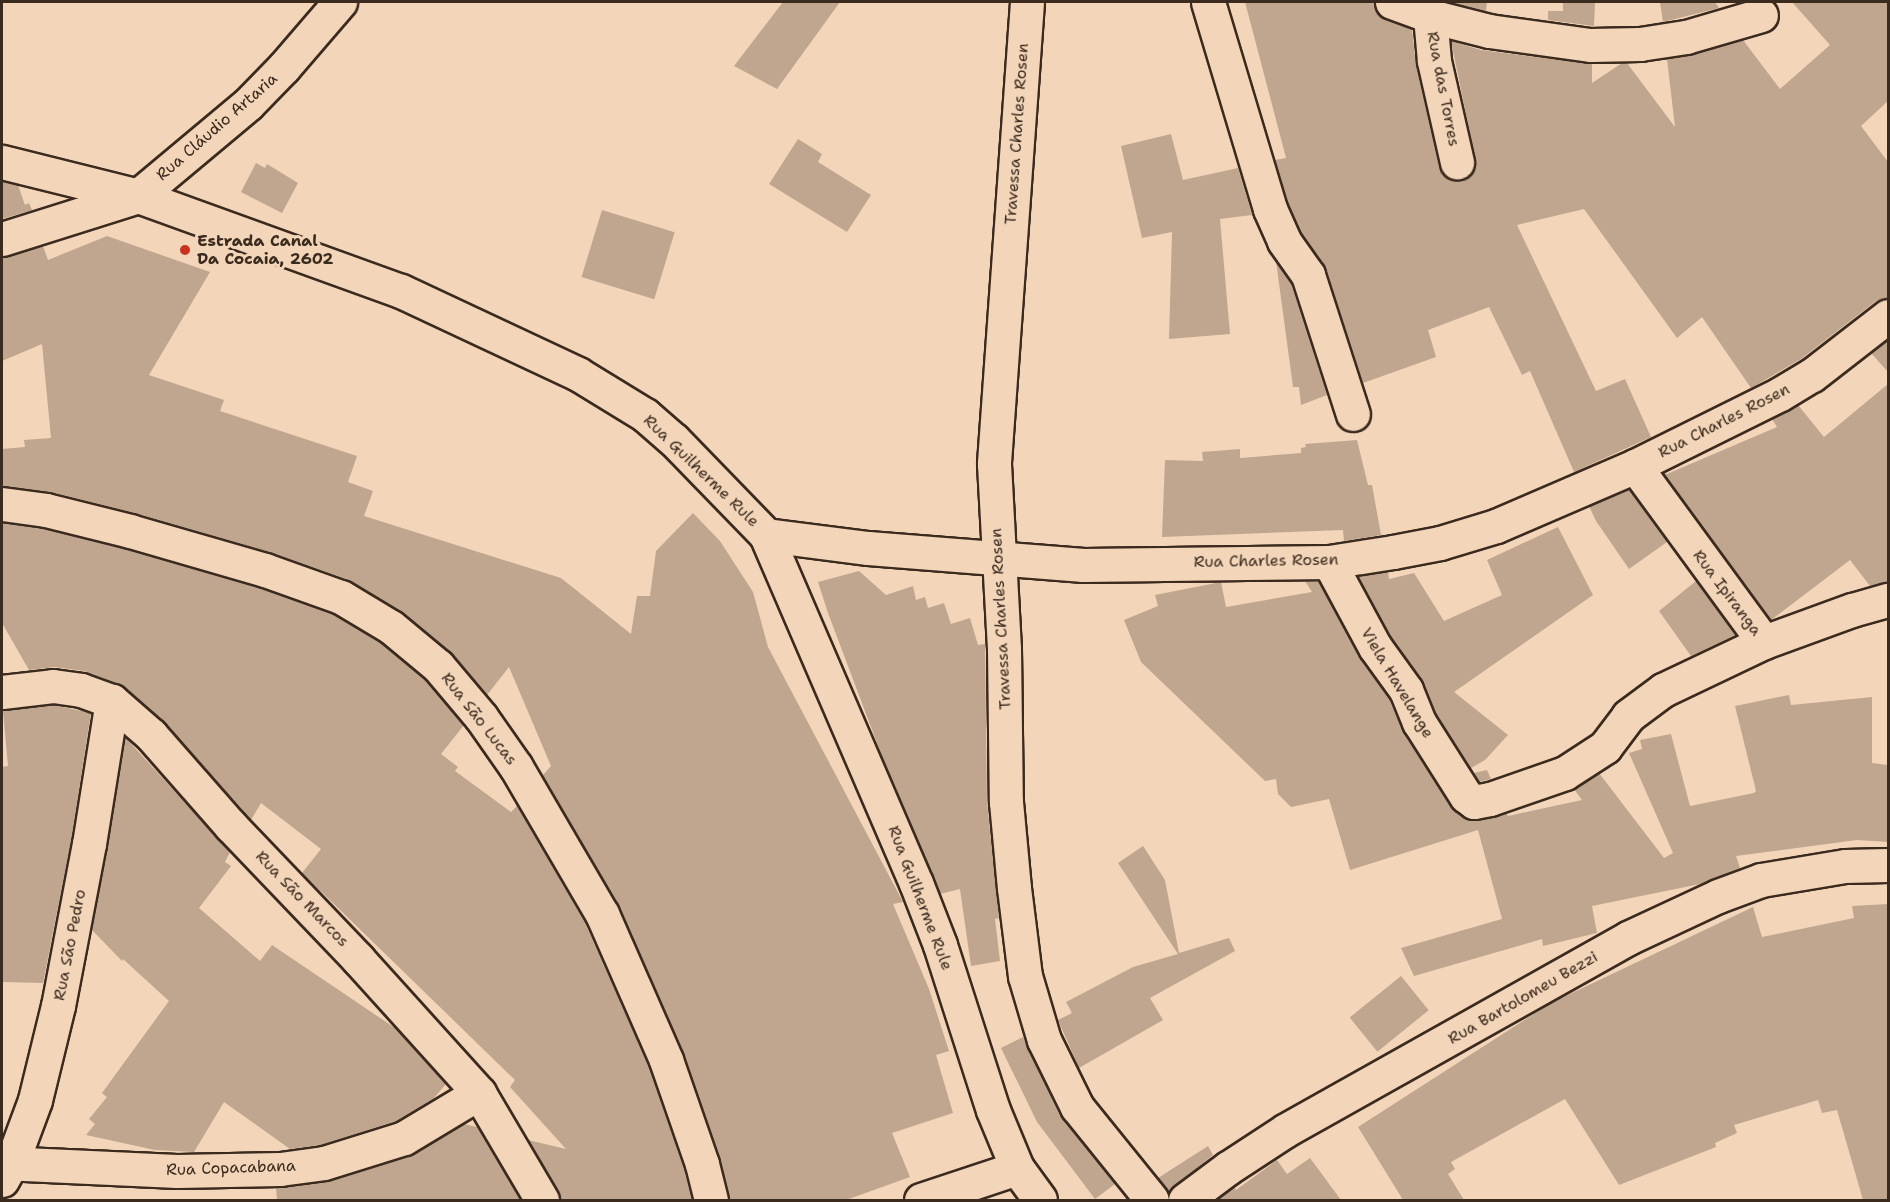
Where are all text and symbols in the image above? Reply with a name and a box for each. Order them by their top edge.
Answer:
street label: Rua das Torres [1422,30,1464,148]
street label: Travessa Charles Rosen [1001,43,1033,225]
street label: Rua Cláudio Artaria [153,69,281,185]
place label: Estrada Canal Da Cocaia, 2602 [197,231,334,269]
marker: Estrada Canal Da Cocaia, 2602 [178,243,192,257]
street label: Rua Charles Rosen [1655,380,1793,462]
street label: Rua Guilherme Rule [639,411,763,531]
street label: Travessa Charles Rosen [987,528,1015,710]
street label: Rua Ipiranga [1689,546,1765,640]
street label: Rua Charles Rosen [1193,550,1339,572]
street label: Viela Havelange [1356,624,1438,742]
street label: Rua São Lucas [437,669,521,769]
street label: Rua Guilherme Rule [884,823,956,973]
street label: Rua São Marcos [251,847,353,951]
street label: Rua São Pedro [50,888,90,1002]
street label: Rua Bartolomeu Bezzi [1445,947,1601,1049]
street label: Rua Copacabana [166,1156,296,1180]

